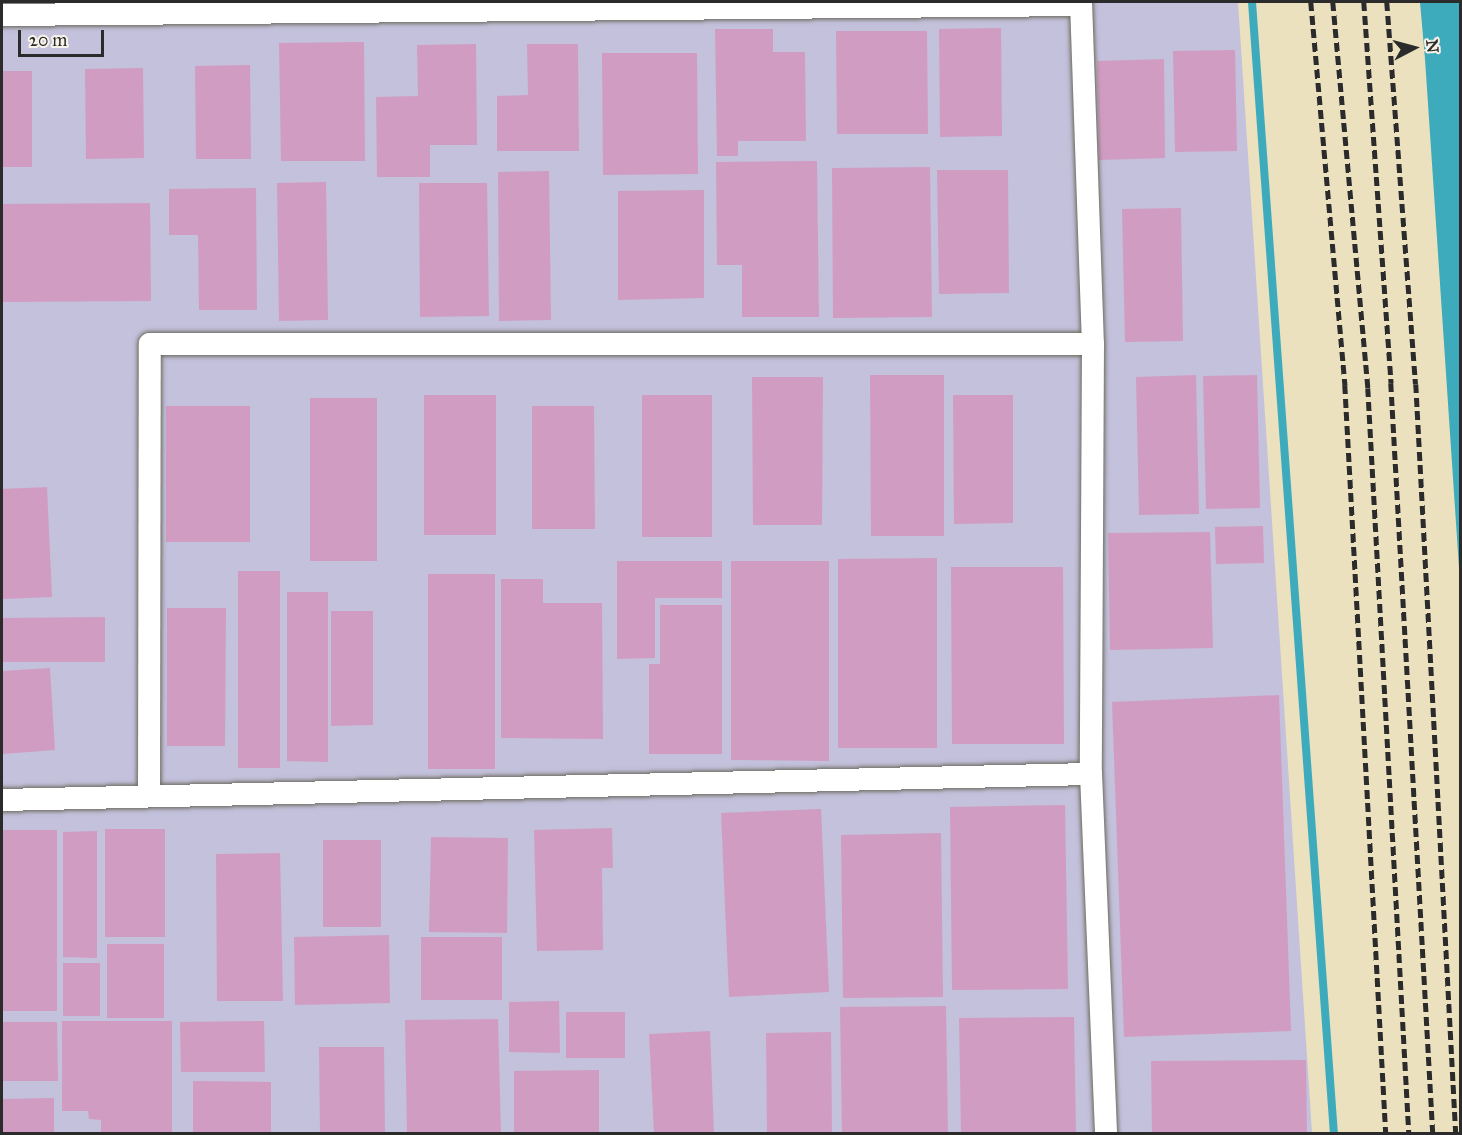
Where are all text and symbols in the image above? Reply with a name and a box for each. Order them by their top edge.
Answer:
scale bar [21,18,106,56]
north arrow [1384,18,1444,78]
text: 20 m [29,29,67,51]
text: N [1422,38,1443,54]

